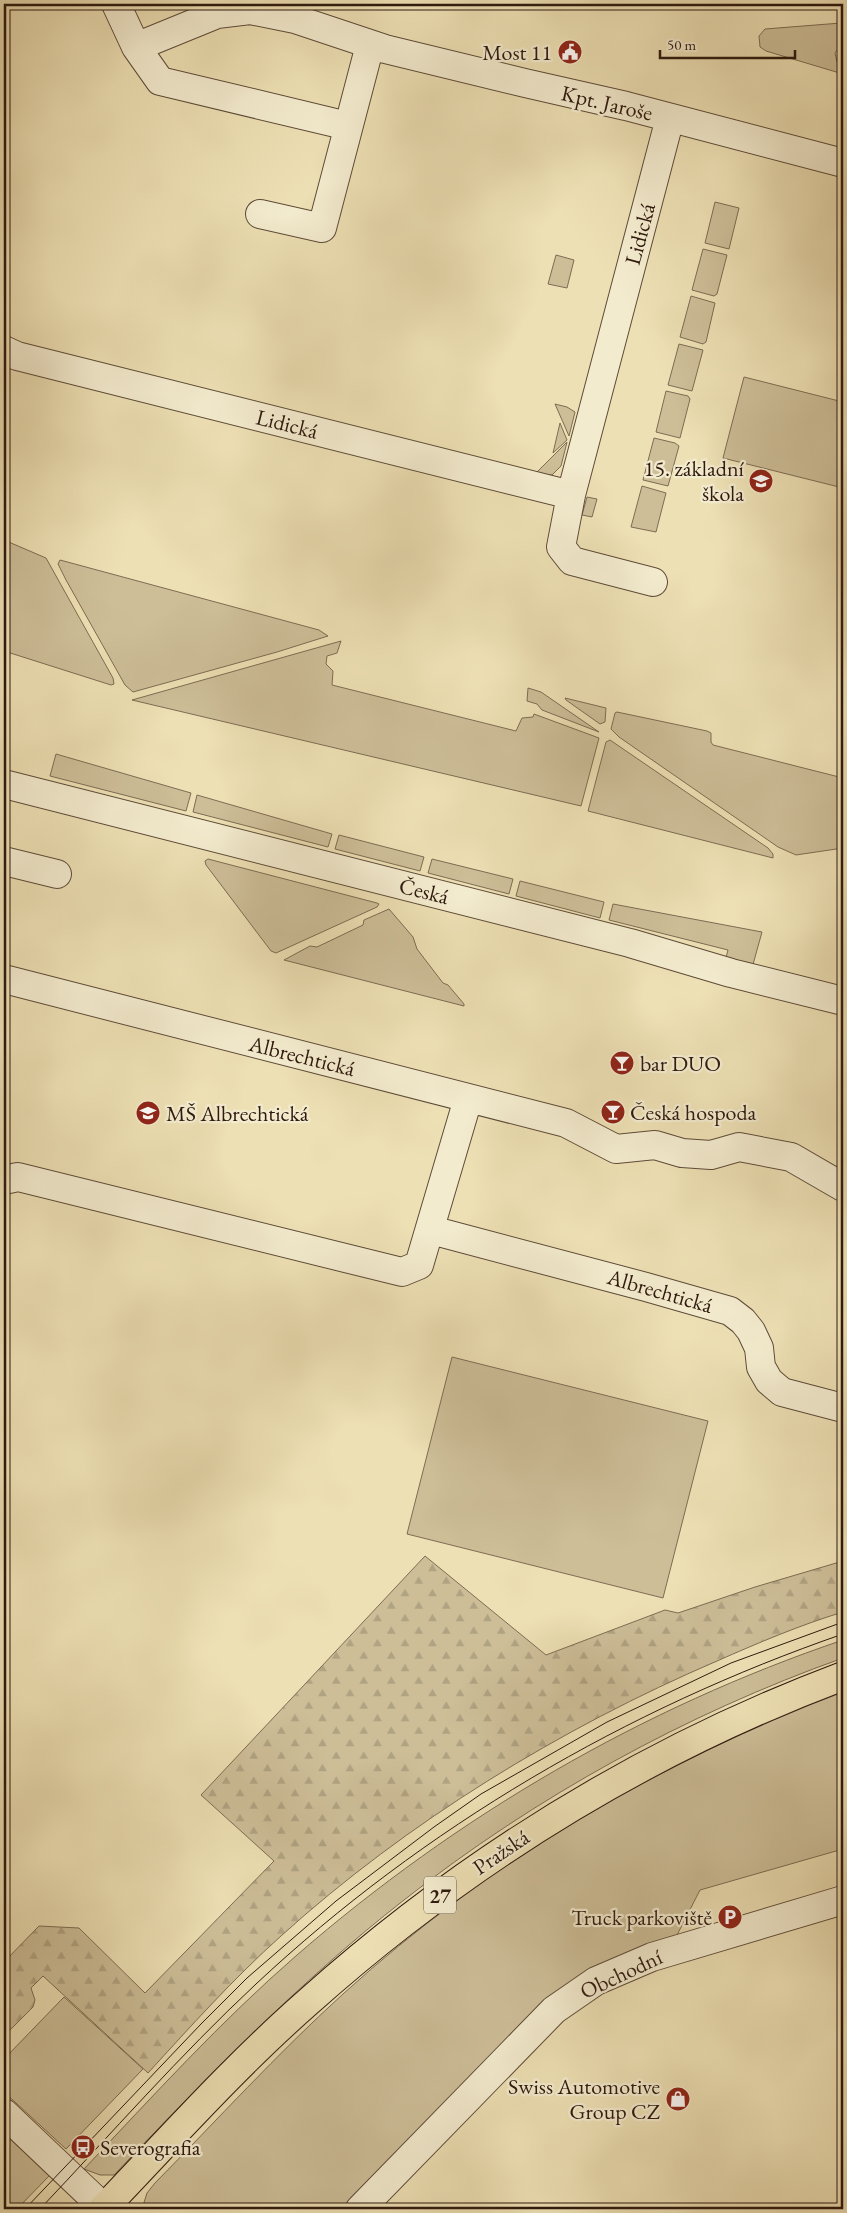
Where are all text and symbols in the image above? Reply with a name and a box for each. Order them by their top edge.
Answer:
scale bar [660,28,794,60]
text: 50 m [667,35,696,54]
place label: Most 11 [482,38,552,67]
public building icon: Most 11 [557,39,583,65]
street label: Kpt. Jaroše [558,78,656,128]
street label: Lidická [618,200,662,268]
street label: Lidická [253,402,321,446]
place label: 15. základní škola [644,454,745,508]
school or university icon: 15. základní škola [748,468,774,494]
street label: Česká [396,871,452,911]
street label: Albrechtická [245,1029,358,1083]
place label: bar DUO [640,1049,721,1078]
bar icon: bar DUO [609,1050,635,1076]
place label: Česká hospoda [630,1098,757,1127]
place label: MŠ Albrechtická [166,1099,309,1128]
bar icon: Česká hospoda [600,1099,626,1125]
school or university icon: MŠ Albrechtická [135,1100,161,1126]
street label: Albrechtická [603,1262,716,1320]
street label: Pražská [467,1822,535,1881]
road number: 27 [424,1876,456,1914]
place label: Truck parkoviště [571,1903,712,1932]
parking icon: Truck parkoviště [717,1904,743,1930]
street label: Obchodní [575,1942,667,2006]
place label: Swiss Automotive Group CZ [508,2072,660,2126]
shop icon: Swiss Automotive Group CZ [665,2086,691,2112]
place label: Severografia [100,2133,201,2162]
bus stop icon: Severografia [70,2134,96,2160]

